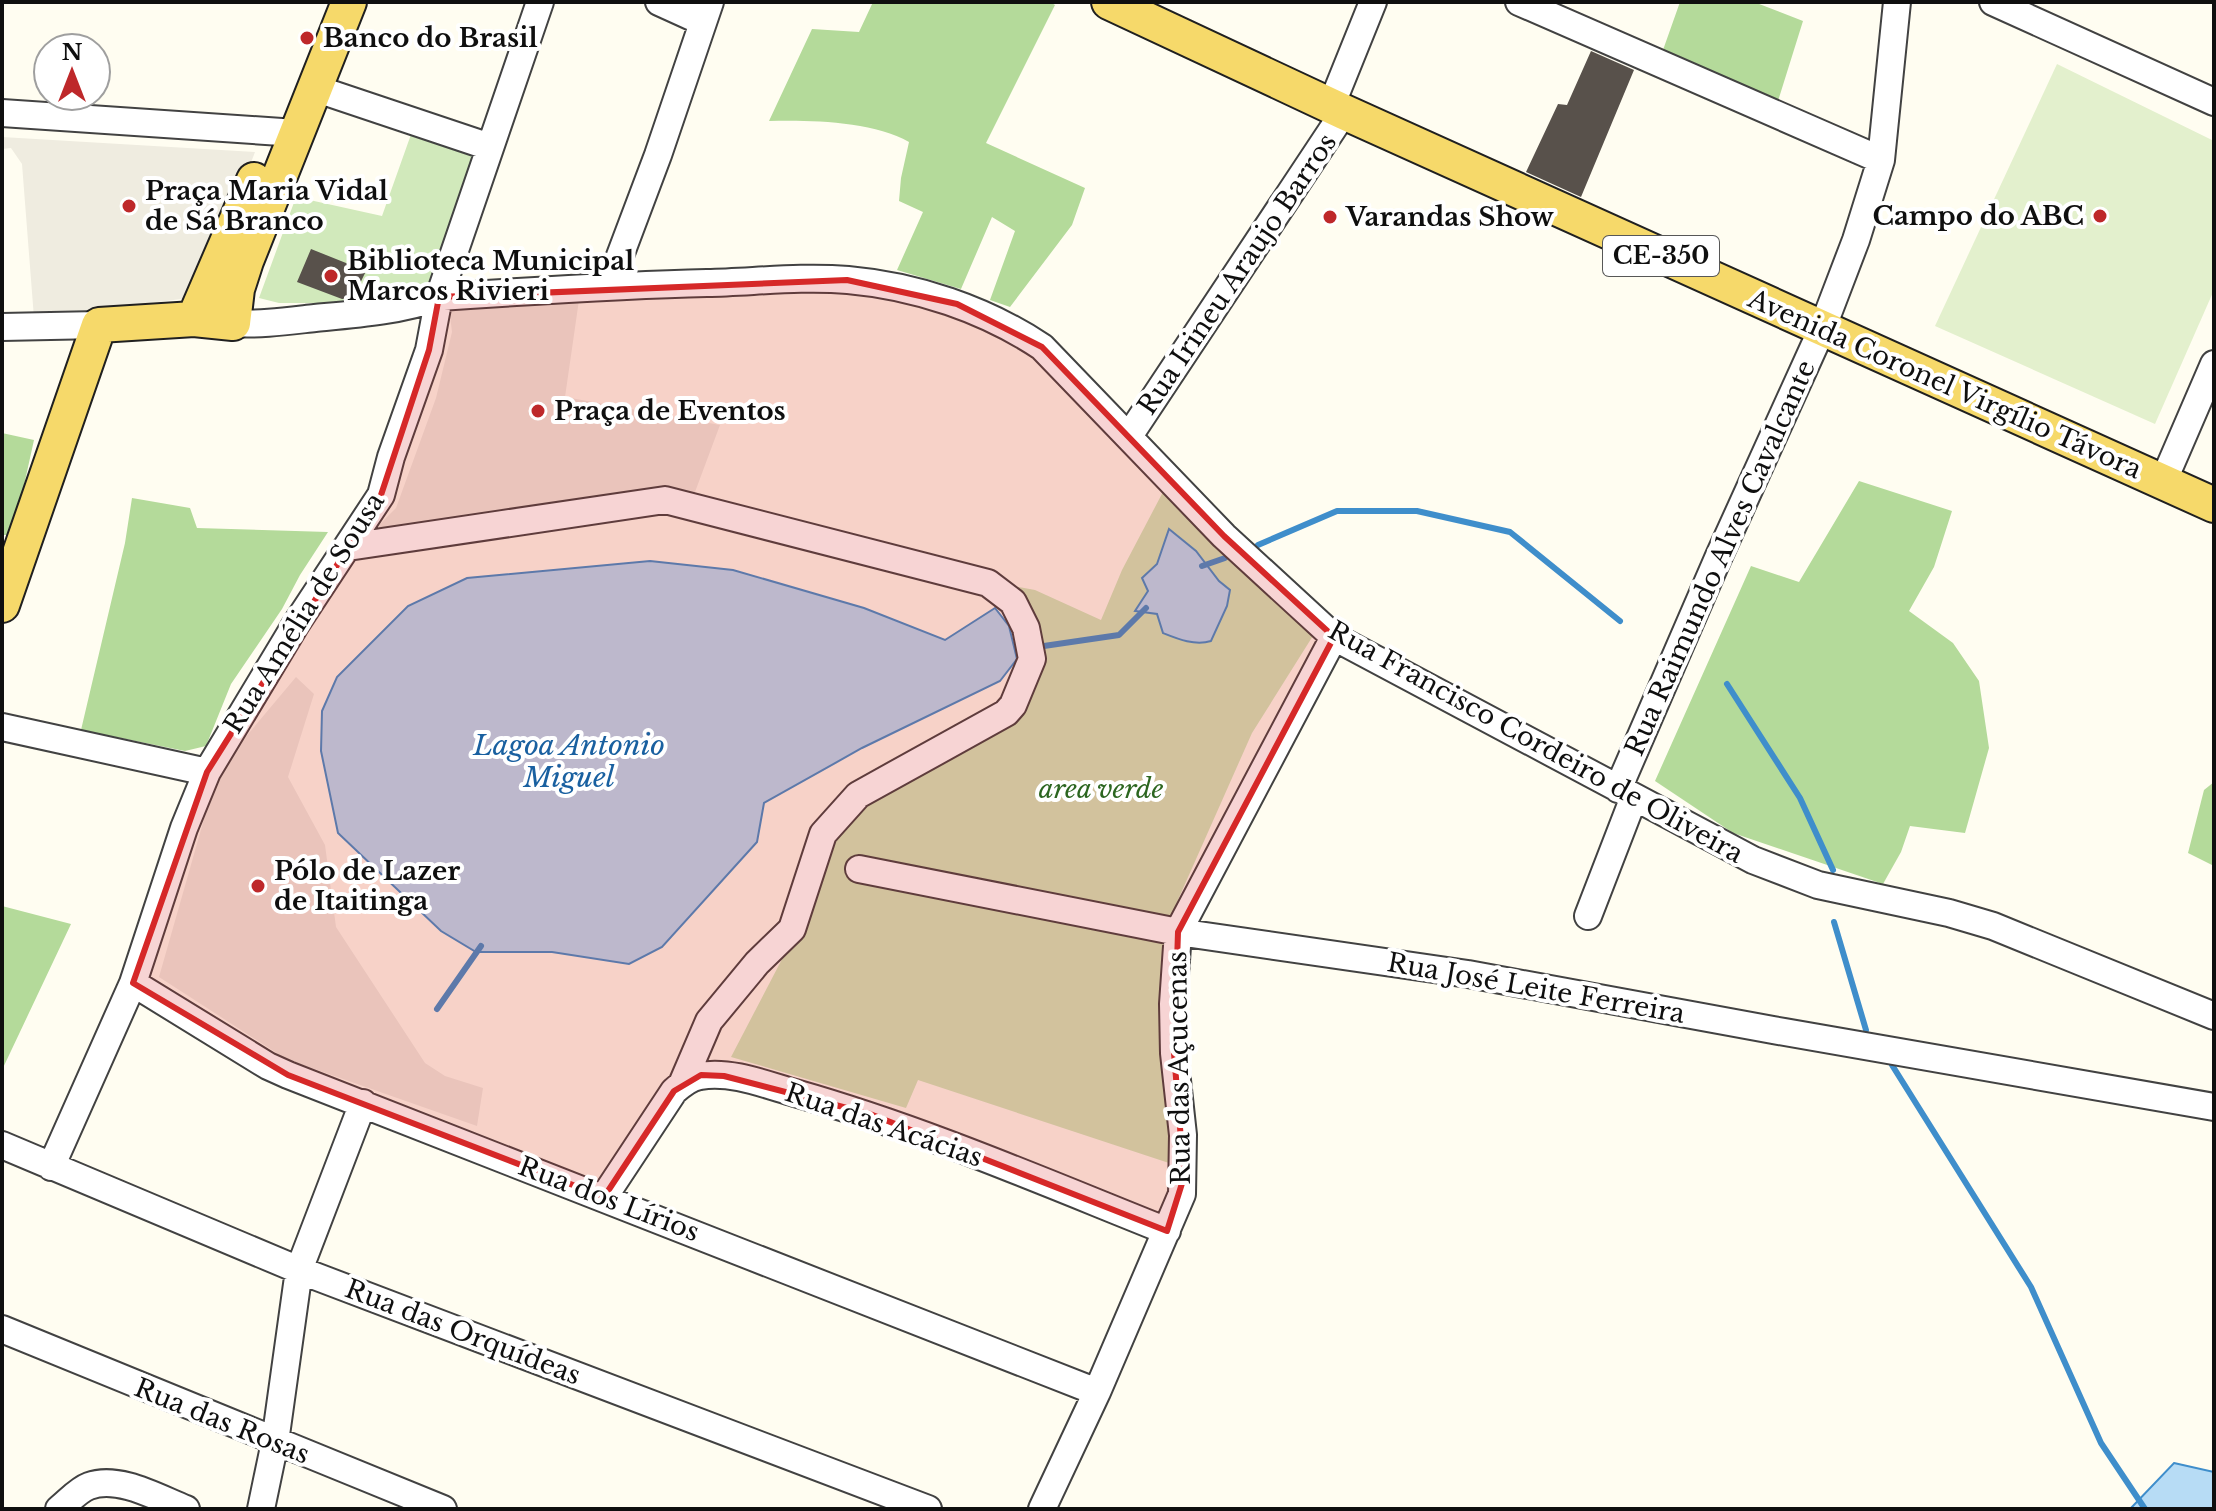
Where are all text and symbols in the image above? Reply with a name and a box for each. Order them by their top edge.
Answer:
place label: Banco do Brasil [323,22,538,54]
marker: Banco do Brasil [298,29,316,47]
north arrow [32,32,112,112]
text: N [62,39,83,66]
street label: Rua Irineu Araujo Barros [1131,127,1343,421]
place label: Praça Maria Vidal de Sá Branco [145,175,388,237]
marker: Praça Maria Vidal de Sá Branco [120,197,138,215]
place label: Campo do ABC [1872,200,2084,232]
place label: Varandas Show [1345,201,1555,233]
marker: Campo do ABC [2091,207,2109,225]
marker: Varandas Show [1321,208,1339,226]
road number: CE-350 [1603,236,1719,276]
place label: Biblioteca Municipal Marcos Rivieri [347,245,634,307]
marker: Biblioteca Municipal Marcos Rivieri [322,267,340,285]
street label: Avenida Coronel Virgílio Távora [1742,282,2147,486]
street label: Rua Raimundo Alves Cavalcante [1618,355,1822,761]
place label: Praça de Eventos [554,395,786,427]
marker: Praça de Eventos [529,402,547,420]
street label: Rua Amélia de Sousa [217,486,391,739]
street label: Rua Francisco Cordeiro de Oliveira [1323,614,1750,870]
water label: Lagoa Antonio Miguel [472,728,665,795]
park label: area verde [1039,773,1163,805]
place label: Pólo de Lazer de Itaitinga [274,855,460,917]
marker: Pólo de Lazer de Itaitinga [249,877,267,895]
street label: Rua José Leite Ferreira [1385,946,1688,1030]
street label: Rua das Açucenas [1161,951,1197,1185]
street label: Rua das Acácias [781,1076,987,1174]
street label: Rua dos Lírios [514,1150,704,1248]
street label: Rua das Orquídeas [341,1272,585,1392]
street label: Rua das Rosas [130,1371,314,1471]

